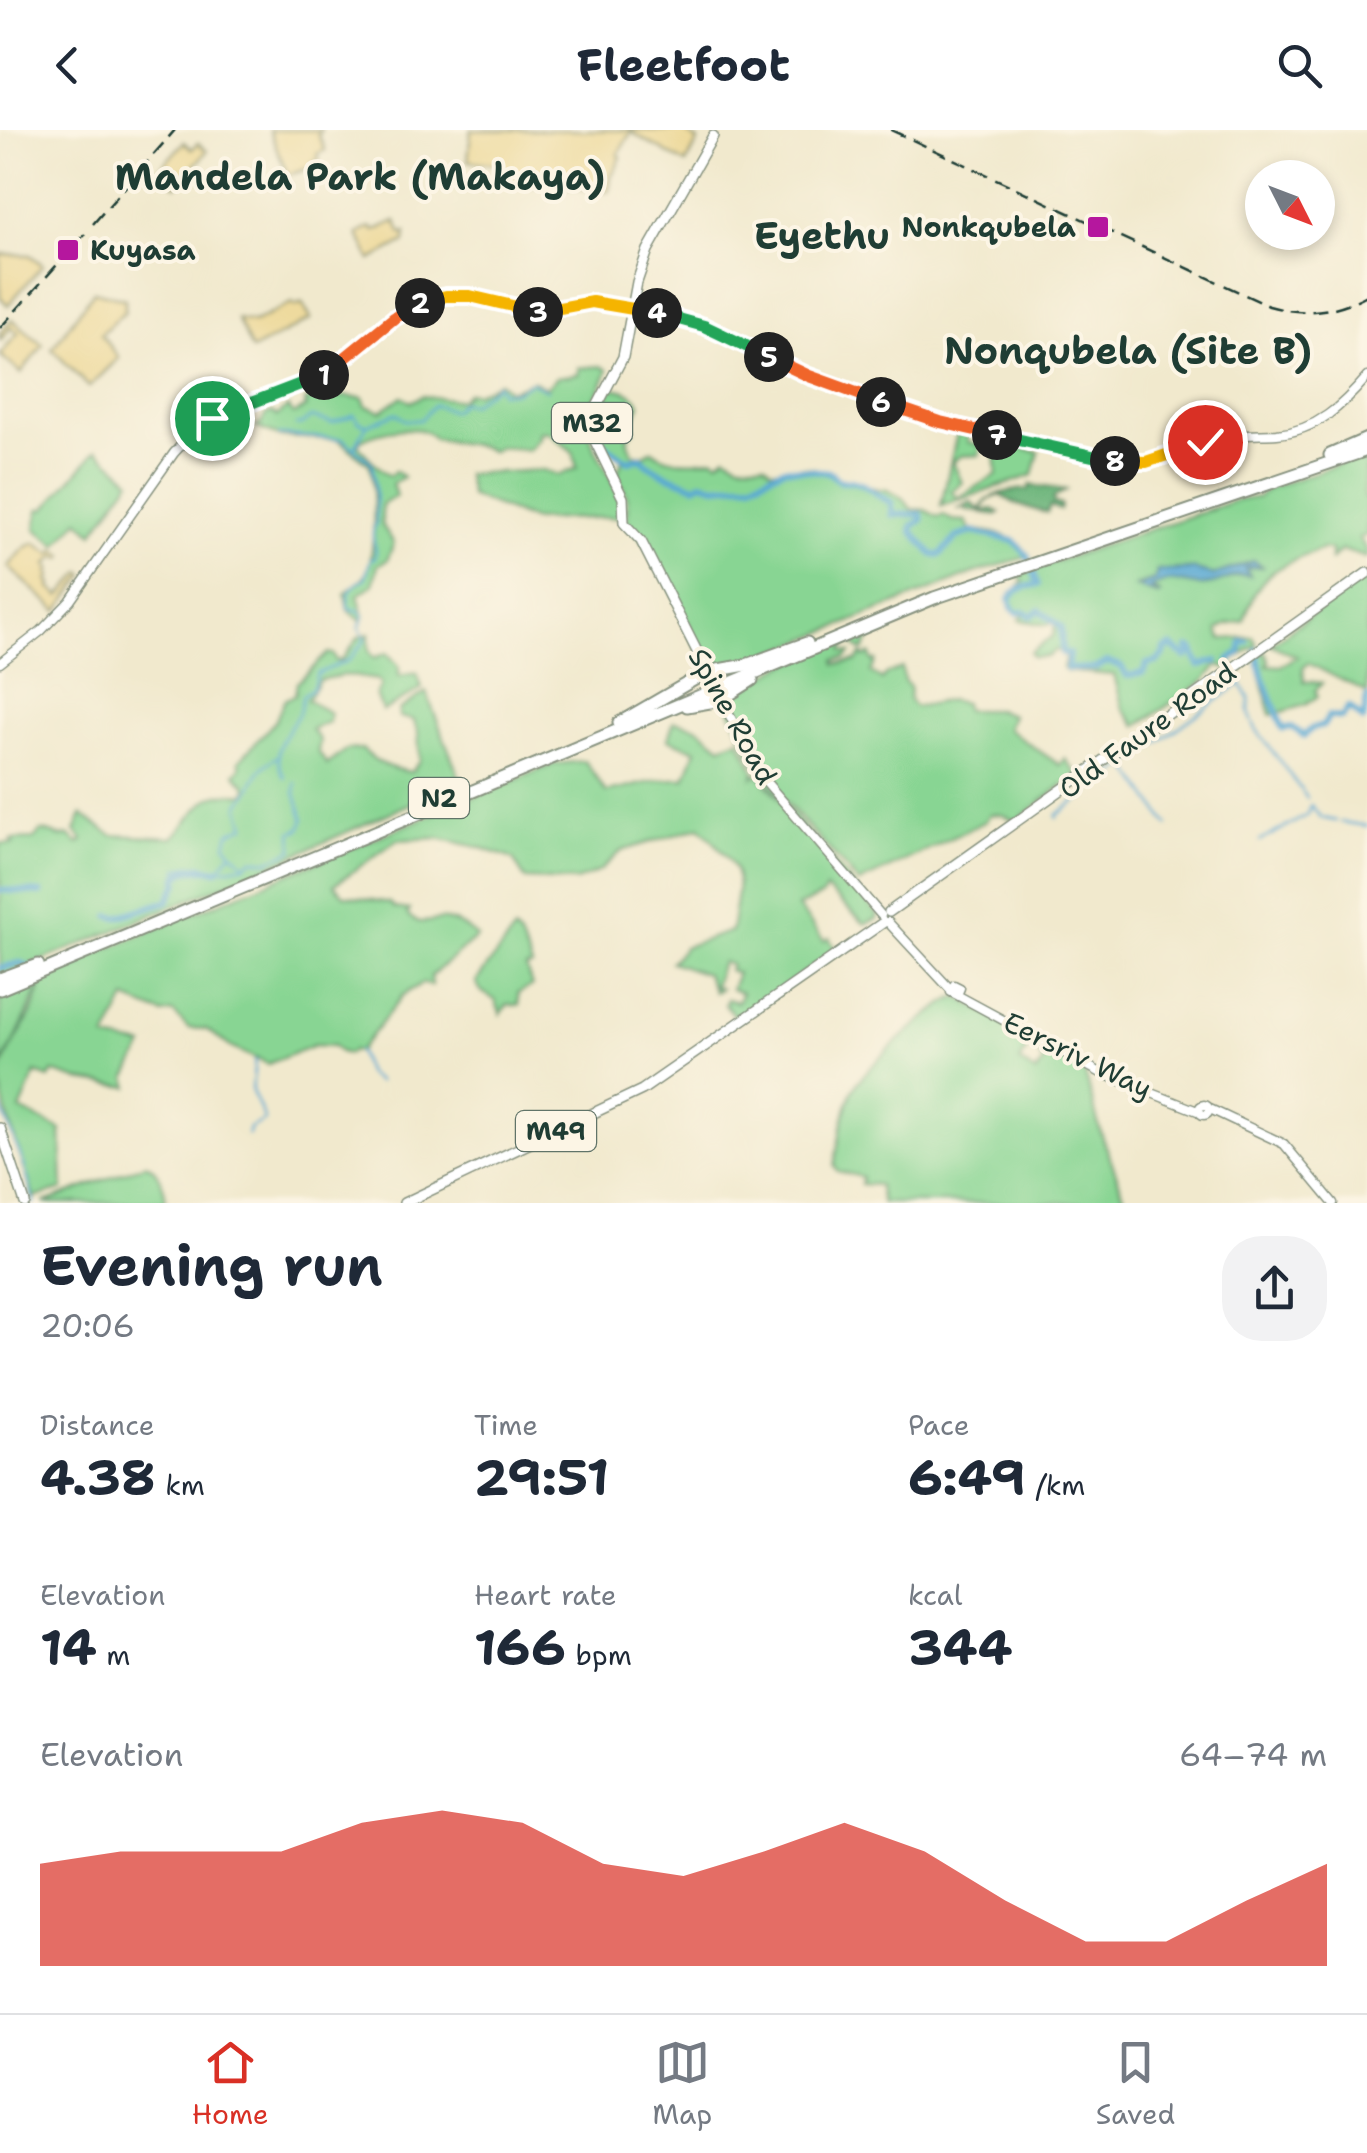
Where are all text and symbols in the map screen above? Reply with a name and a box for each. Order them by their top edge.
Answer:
text: Fleetfoot [577,35,790,95]
icon: back [40,38,95,93]
icon: search [1272,38,1327,93]
district label: Mandela Park (Makaya) [115,151,605,202]
north arrow [1245,160,1335,250]
map controls [1245,160,1335,250]
place label: Nonkqubela [902,208,1076,246]
district label: Eyethu [754,210,890,261]
marker: Nonkqubela [1085,214,1111,240]
place label: Kuyasa [90,231,196,269]
marker: Kuyasa [55,237,81,263]
pin: 2 [395,278,445,328]
text: 2 [410,284,430,322]
pin: 3 [513,287,563,337]
pin: 4 [632,288,682,338]
text: 3 [528,293,548,331]
text: 4 [647,294,667,332]
district label: Nonqubela (Site B) [944,325,1312,376]
pin: 5 [744,332,794,382]
text: 5 [760,338,778,376]
pin: 1 [299,350,349,400]
text: 1 [318,356,330,394]
pin [170,376,255,461]
pin: 6 [856,377,906,427]
text: 6 [871,383,891,421]
icon: arrive [185,391,240,446]
pin [1163,400,1248,485]
road number: M32 [552,403,632,443]
pin: 7 [972,410,1022,460]
icon: check [1178,415,1233,470]
text: 7 [987,416,1007,454]
pin: 8 [1090,436,1140,486]
text: 8 [1105,442,1125,480]
street label: Spine Road [680,641,786,791]
street label: Old Faure Road [1051,653,1243,807]
road number: N2 [409,778,469,818]
street label: Eersriv Way [997,1003,1159,1107]
road number: M49 [516,1111,596,1151]
text: Evening run [40,1229,383,1303]
button: share [1222,1236,1327,1341]
text: 20:06 [40,1304,135,1347]
text: Distance [40,1406,155,1444]
text: Time [474,1406,538,1444]
text: Pace [908,1406,970,1444]
text: 4.38 [40,1444,156,1511]
text: 29:51 [474,1444,609,1511]
text: 6:49 [908,1444,1026,1511]
text: km [156,1466,205,1504]
text: /km [1026,1466,1085,1504]
text: Elevation [40,1576,165,1614]
text: Heart rate [474,1576,617,1614]
text: kcal [908,1576,962,1614]
text: 14 [40,1614,97,1681]
text: 166 [474,1614,566,1681]
text: 344 [908,1614,1012,1681]
text: m [97,1636,130,1674]
text: bpm [566,1636,632,1674]
text: Elevation [40,1733,183,1776]
text: 64–74 m [1179,1733,1327,1776]
tab: Home [192,2035,269,2133]
tab: Map [652,2035,712,2133]
tab: Saved [1096,2035,1175,2133]

